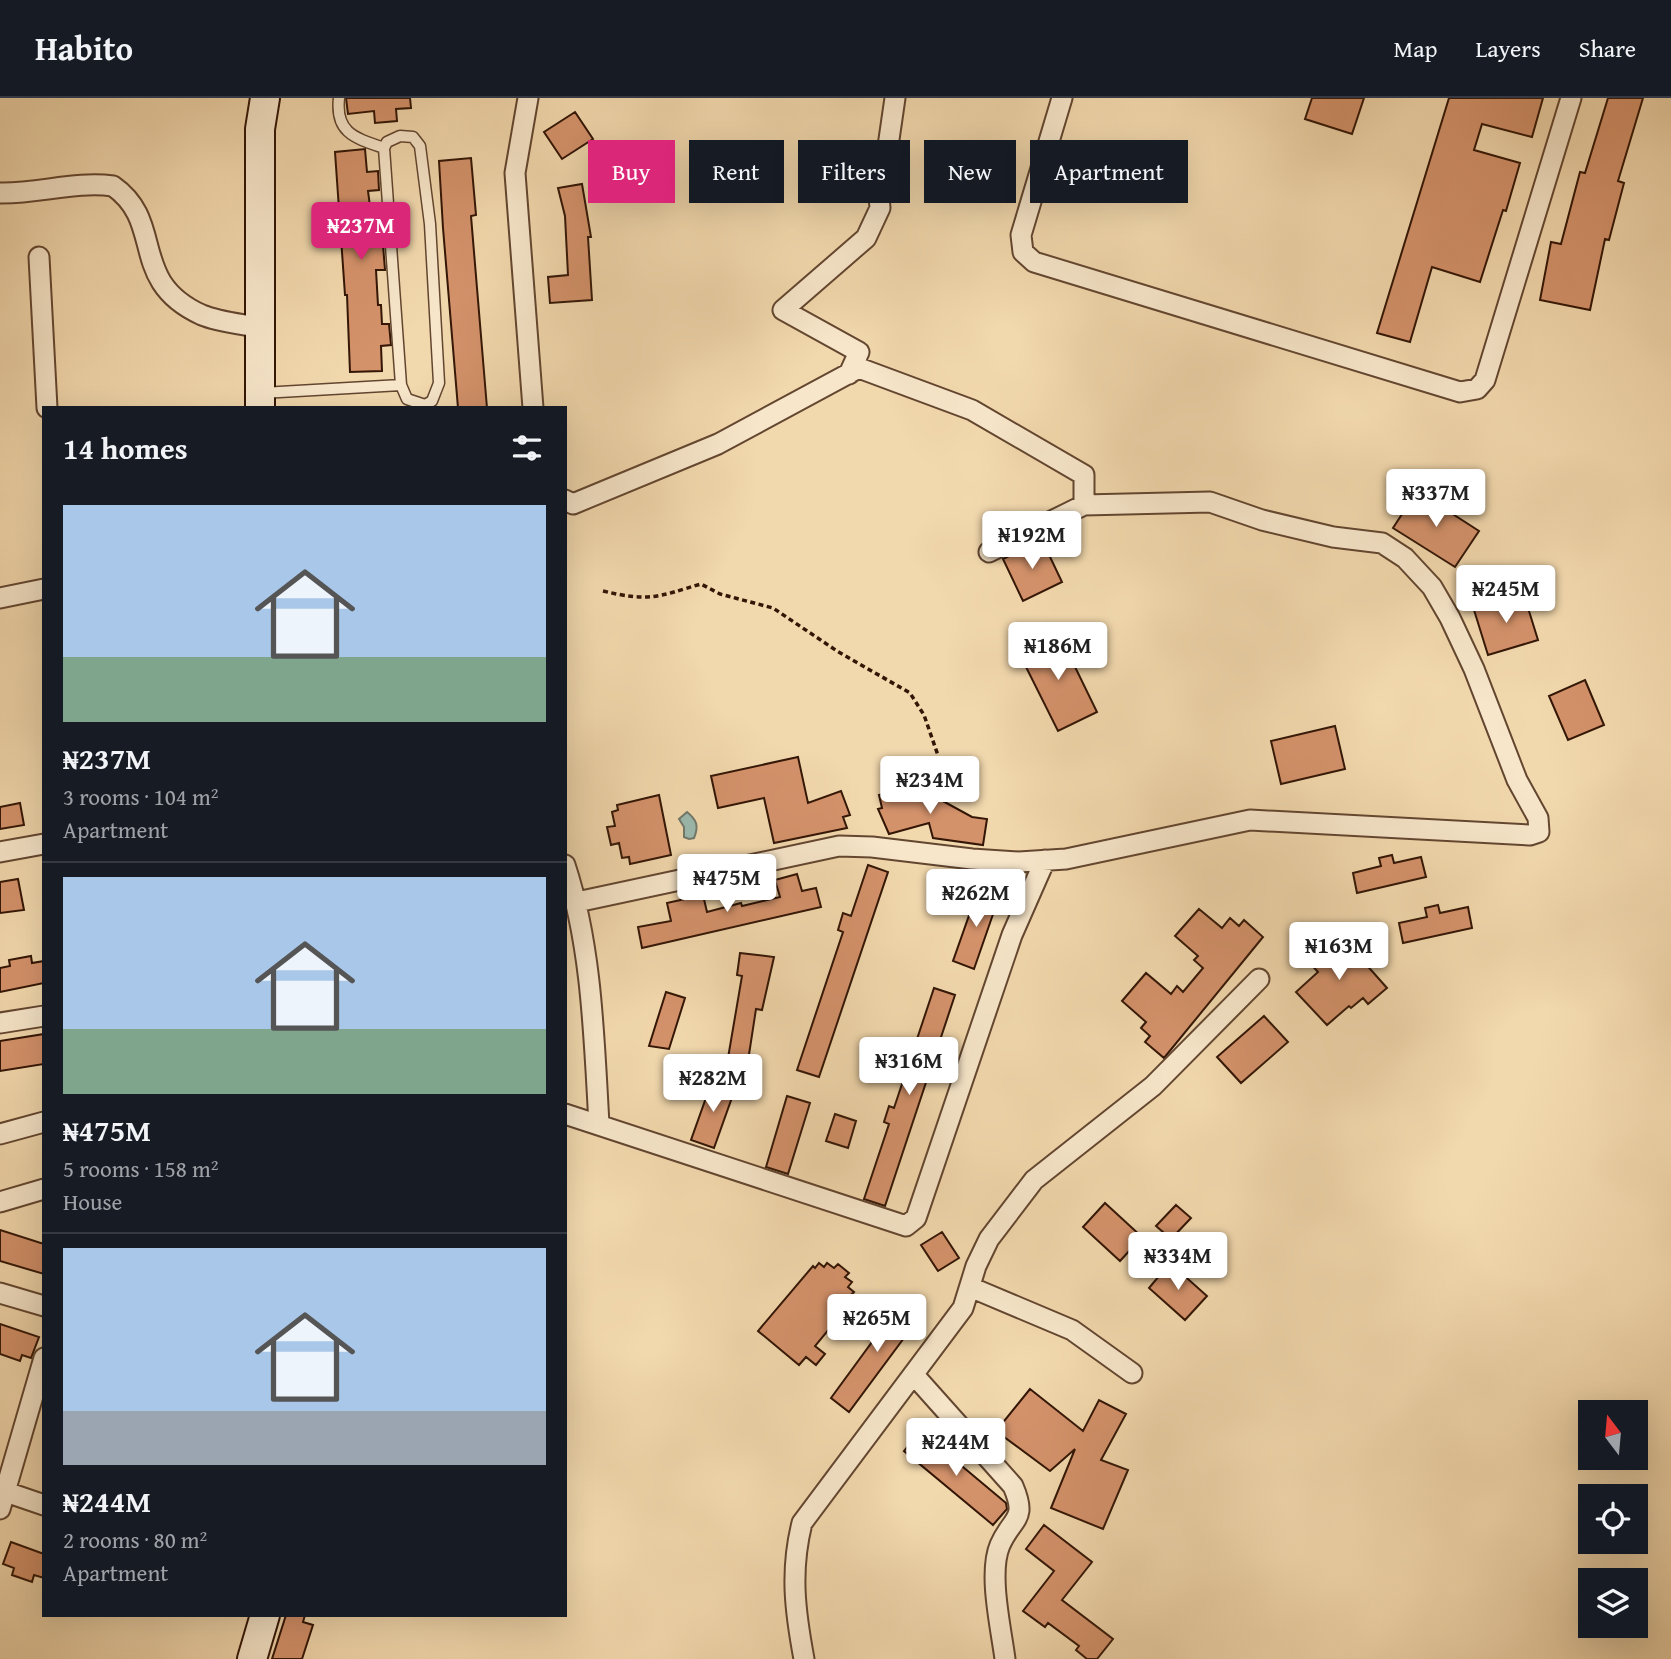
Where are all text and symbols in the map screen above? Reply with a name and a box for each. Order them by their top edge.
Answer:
text: Habito [35,24,133,72]
text: Map [1394,31,1437,66]
text: Layers [1475,31,1541,66]
text: Share [1579,31,1636,66]
chip: Buy [588,140,675,203]
chip: Rent [689,140,784,203]
chip: Filters [798,140,910,203]
chip: New [924,140,1016,203]
chip: Apartment [1030,140,1188,203]
pin: ₦237M [312,202,410,262]
text: ₦237M [327,208,395,241]
text: 14 homes [63,426,188,470]
icon: filters [508,429,546,467]
pin: ₦337M [1387,470,1485,529]
text: ₦337M [1402,475,1470,508]
pin: ₦192M [983,512,1081,571]
text: ₦192M [998,517,1066,550]
icon: home [242,551,368,677]
pin: ₦245M [1457,566,1555,625]
text: ₦245M [1472,571,1540,604]
pin: ₦186M [1009,622,1107,682]
text: ₦186M [1024,628,1092,661]
text: ₦237M [63,736,151,780]
pin: ₦234M [881,756,979,816]
text: ₦234M [896,762,964,795]
text: 3 rooms · 104 m² [63,780,218,813]
text: Apartment [63,813,168,846]
pin: ₦475M [678,854,776,914]
text: ₦475M [693,860,761,893]
pin: ₦262M [927,870,1025,929]
text: ₦262M [942,875,1010,908]
pin: ₦163M [1290,922,1388,982]
icon: home [242,923,368,1049]
text: ₦163M [1305,928,1373,961]
pin: ₦316M [860,1038,958,1097]
text: ₦316M [875,1043,943,1076]
pin: ₦282M [664,1054,762,1114]
text: ₦282M [679,1060,747,1093]
text: ₦475M [63,1108,151,1152]
text: 5 rooms · 158 m² [63,1152,218,1185]
text: House [63,1185,122,1218]
pin: ₦334M [1129,1232,1227,1292]
text: ₦334M [1144,1238,1212,1271]
icon: home [242,1294,368,1420]
pin: ₦265M [828,1294,926,1354]
text: ₦265M [843,1300,911,1333]
north arrow [1578,1400,1648,1470]
map controls [1578,1400,1648,1638]
pin: ₦244M [907,1418,1005,1478]
text: ₦244M [922,1424,990,1457]
text: ₦244M [63,1479,151,1523]
button: locate [1578,1484,1648,1554]
text: 2 rooms · 80 m² [63,1523,207,1556]
text: Apartment [63,1556,168,1589]
button: layers [1578,1568,1648,1638]

